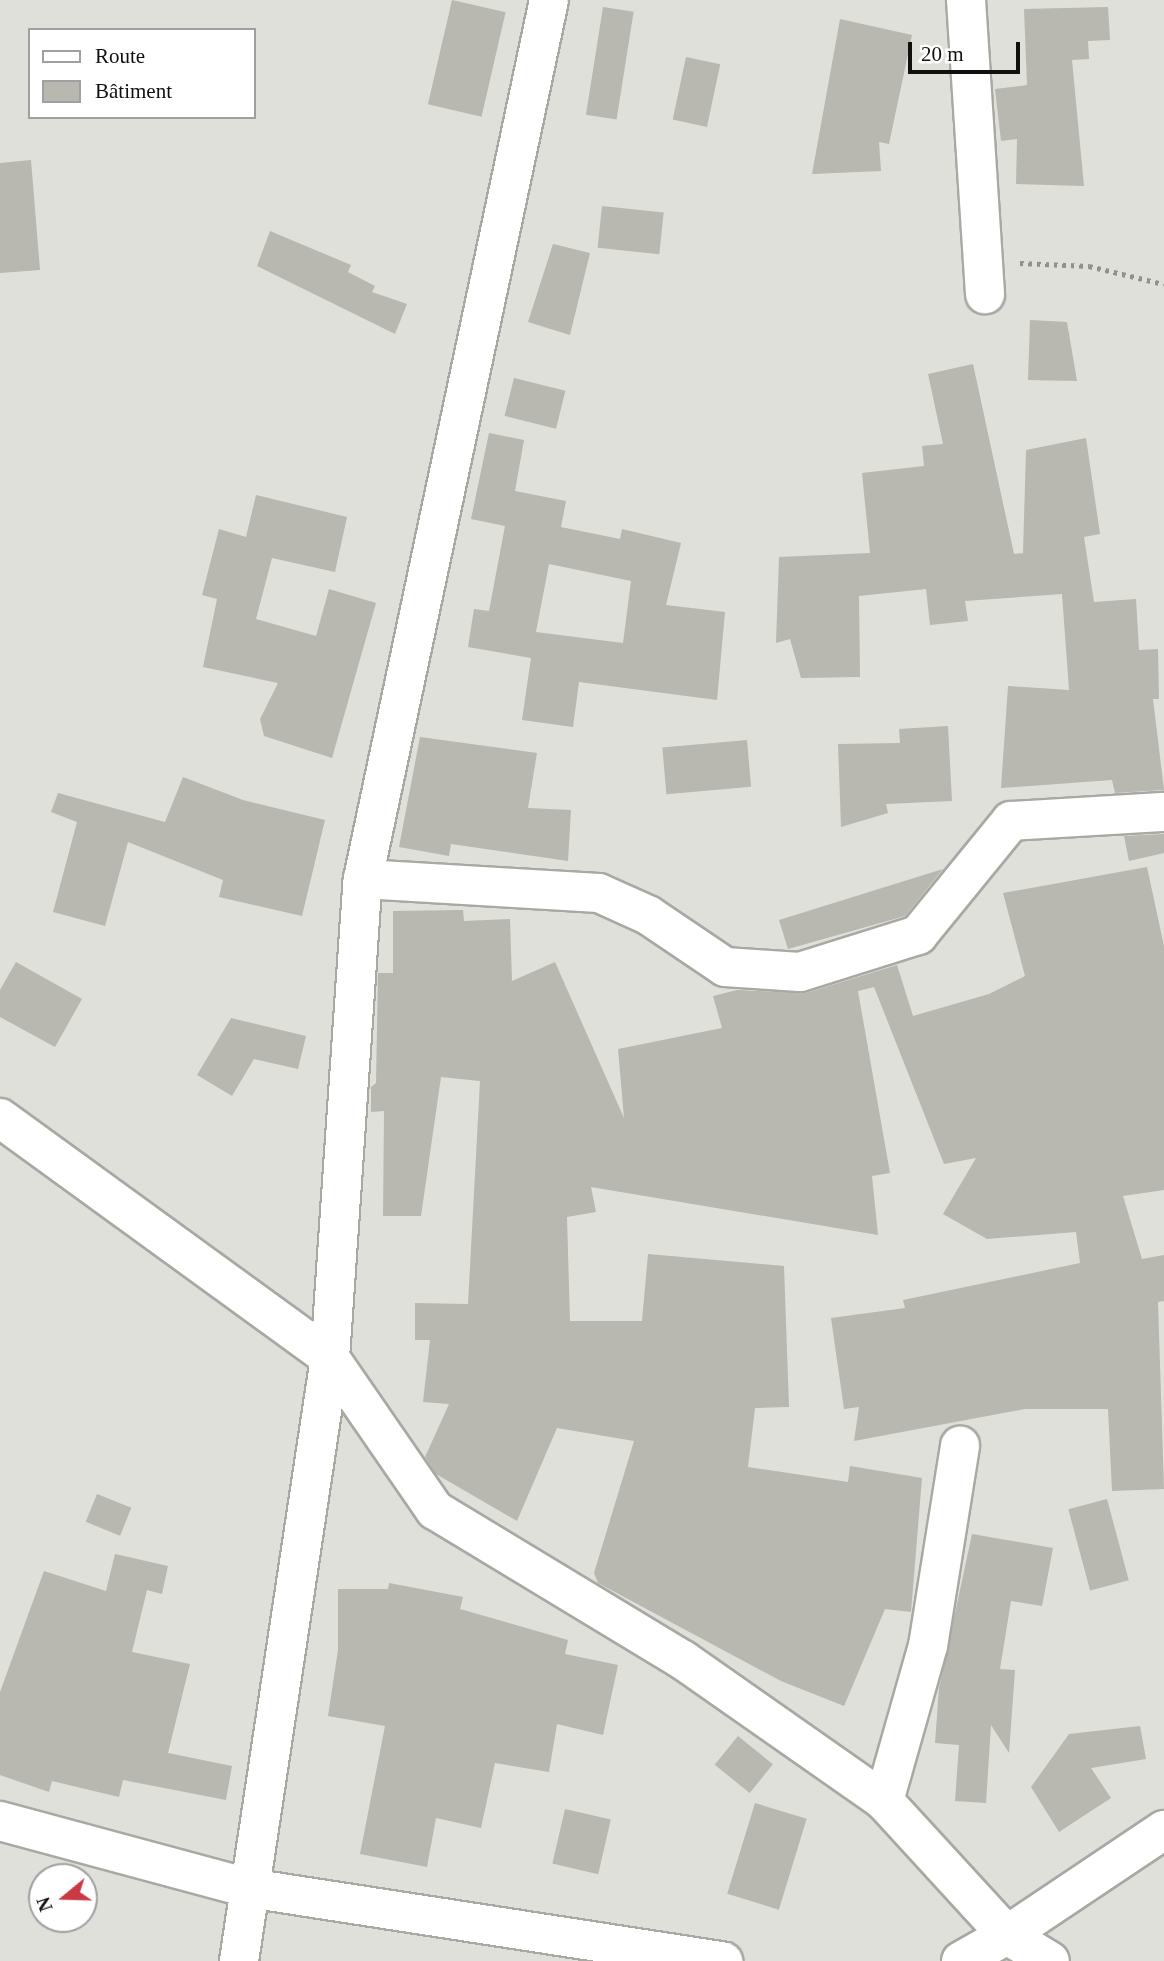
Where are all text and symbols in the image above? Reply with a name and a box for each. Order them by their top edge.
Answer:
legend [28,28,256,119]
scale bar [912,28,1024,72]
text: 20 m [921,42,964,66]
text: Route [95,44,145,68]
text: Bâtiment [95,79,172,103]
north arrow [28,1863,98,1933]
text: N [32,1894,57,1914]

